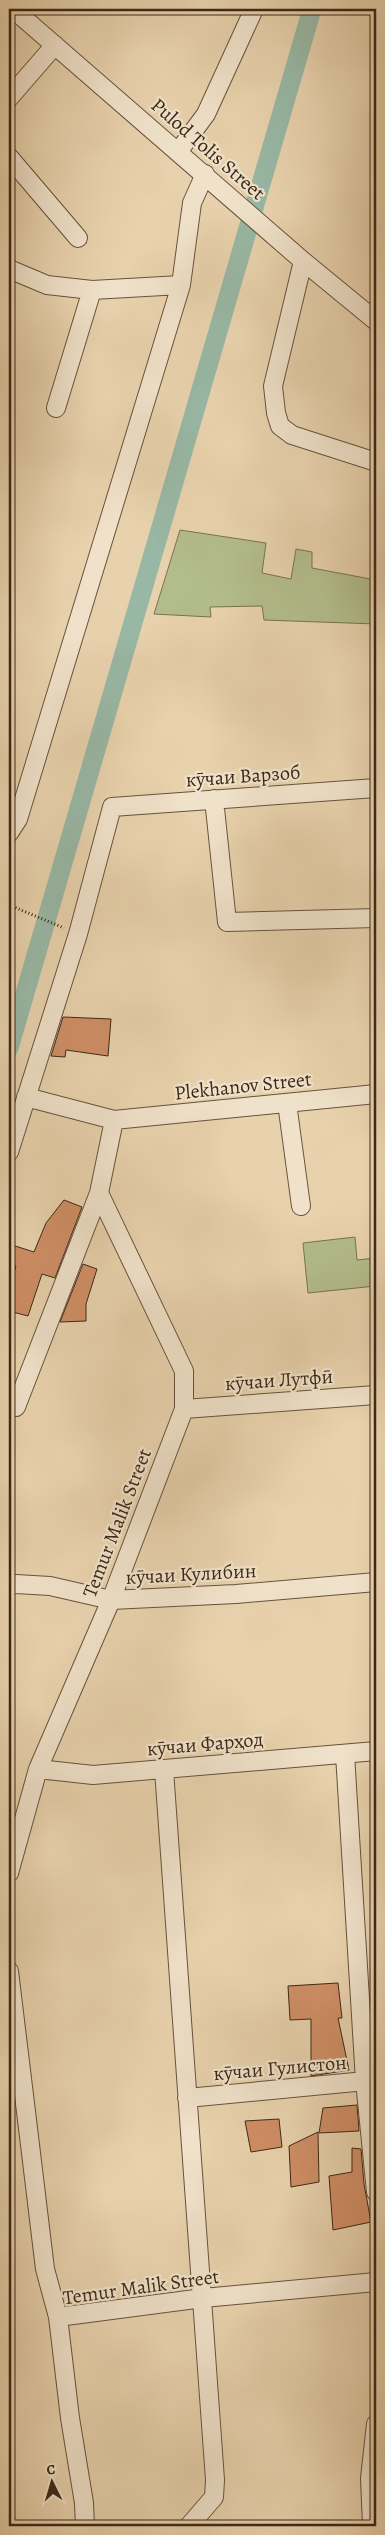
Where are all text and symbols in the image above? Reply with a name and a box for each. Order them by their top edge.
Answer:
street label: Pulod Tolis Street [145,92,271,206]
street label: кӯчаи Варзоб [185,759,301,793]
street label: Plekhanov Street [173,1065,313,1107]
street label: кӯчаи Лутфӣ [224,1363,334,1397]
street label: Temur Malik Street [76,1444,158,1601]
street label: кӯчаи Кулибин [125,1557,257,1591]
street label: кӯчаи Фарҳод [146,1725,264,1763]
street label: кӯчаи Гулистон [212,2049,348,2087]
street label: Temur Malik Street [61,2263,221,2311]
north arrow [28,2458,78,2508]
text: С [46,2460,56,2479]

